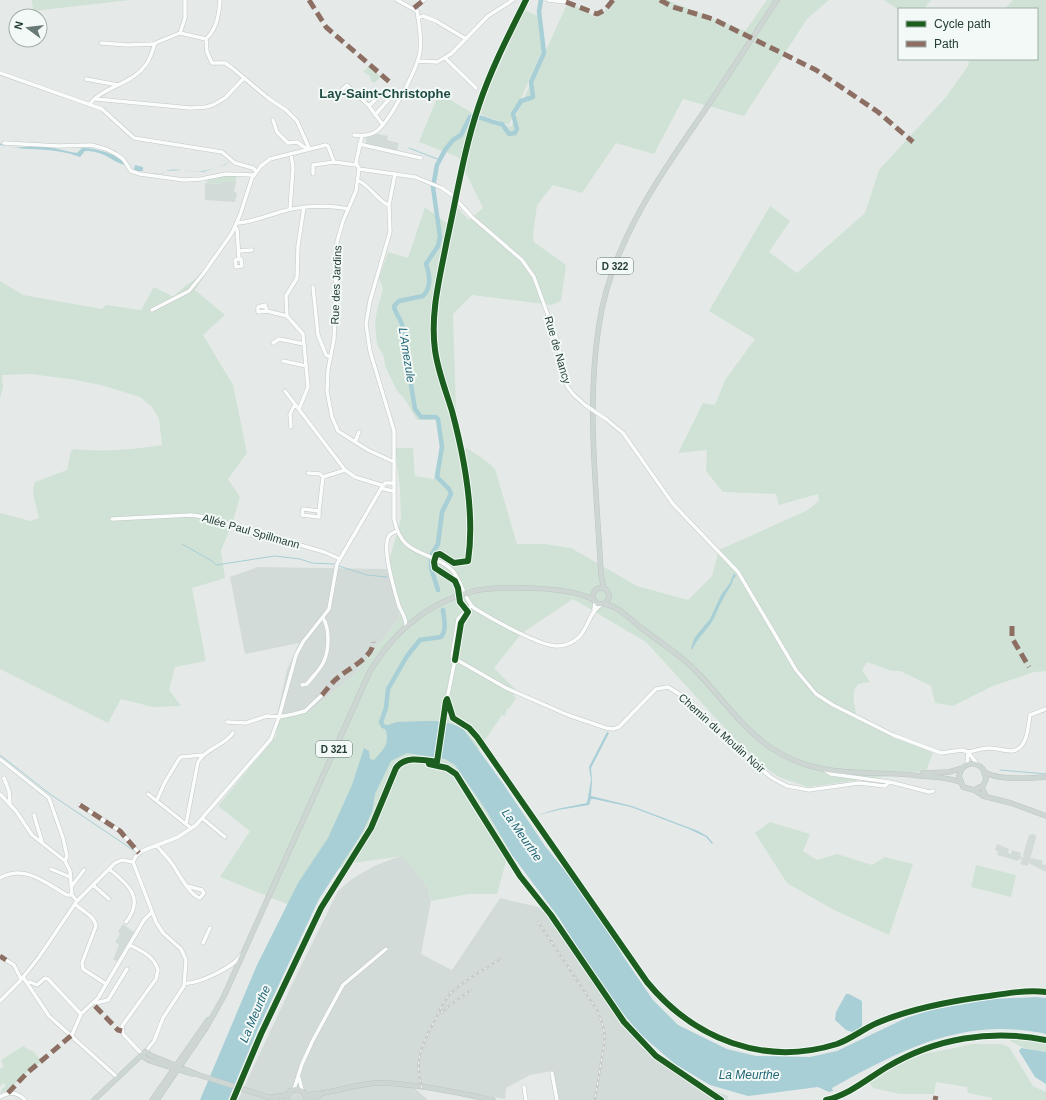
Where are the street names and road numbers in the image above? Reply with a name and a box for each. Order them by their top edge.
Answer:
street label: Rue des Jardins [329,245,343,325]
road number: D 322 [597,258,633,274]
street label: Rue de Nancy [543,315,574,386]
street label: Allée Paul Spillmann [201,511,301,551]
street label: Chemin du Moulin Noir [676,691,768,775]
road number: D 321 [316,741,352,757]

